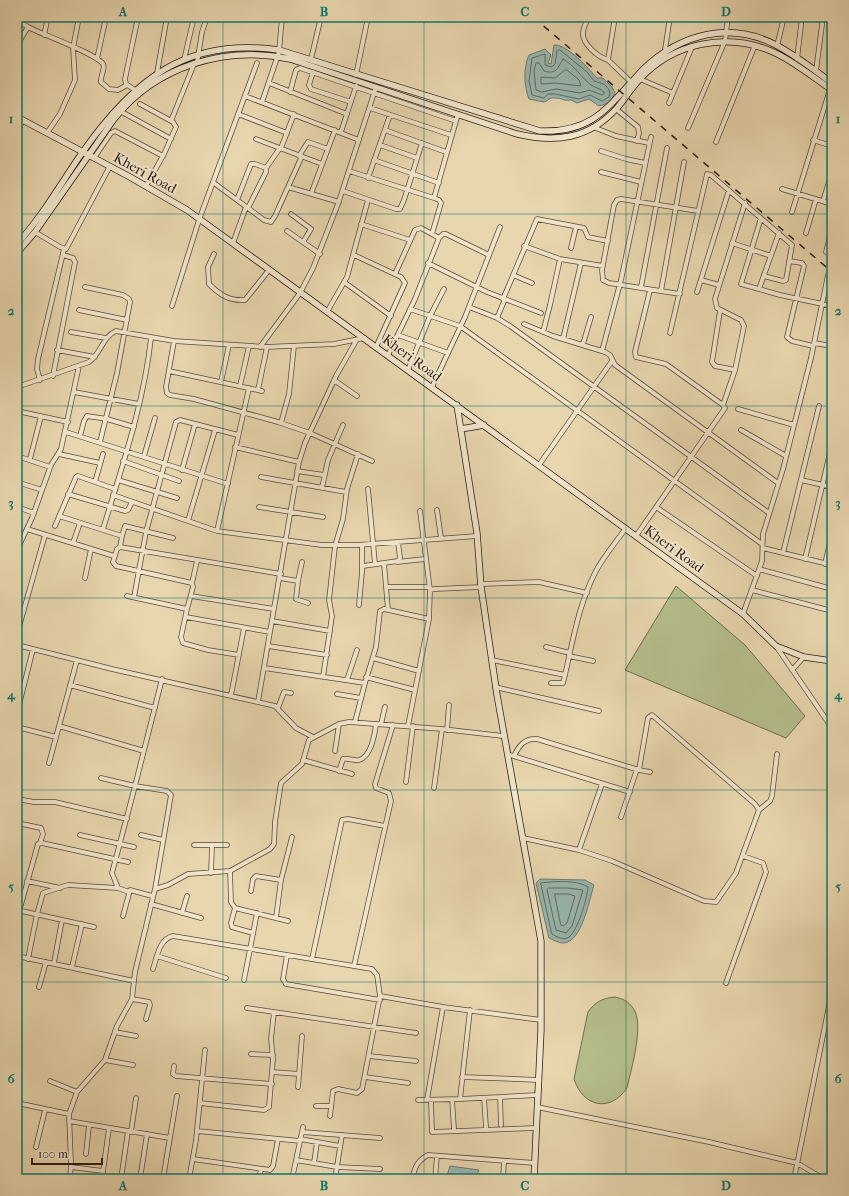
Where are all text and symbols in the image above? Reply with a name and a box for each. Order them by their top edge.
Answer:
text: A [118,4,128,19]
text: B [320,4,329,19]
text: C [521,4,530,19]
text: D [721,4,731,19]
text: 1 [9,111,14,126]
text: 1 [836,111,841,126]
street label: Kheri Road [111,149,180,197]
text: 2 [8,303,15,318]
text: 2 [835,303,842,318]
street label: Kheri Road [379,331,445,385]
text: 3 [8,495,14,511]
text: 3 [835,495,841,511]
street label: Kheri Road [641,522,707,576]
text: 4 [6,687,16,703]
text: 4 [833,687,843,703]
text: 5 [8,879,14,894]
text: 5 [835,879,841,894]
text: 6 [7,1071,15,1086]
text: 6 [834,1071,842,1086]
scale bar [32,1140,102,1166]
text: 100 m [38,1147,68,1161]
text: A [118,1178,128,1193]
text: B [320,1178,329,1193]
text: C [521,1178,530,1193]
text: D [721,1178,731,1193]

